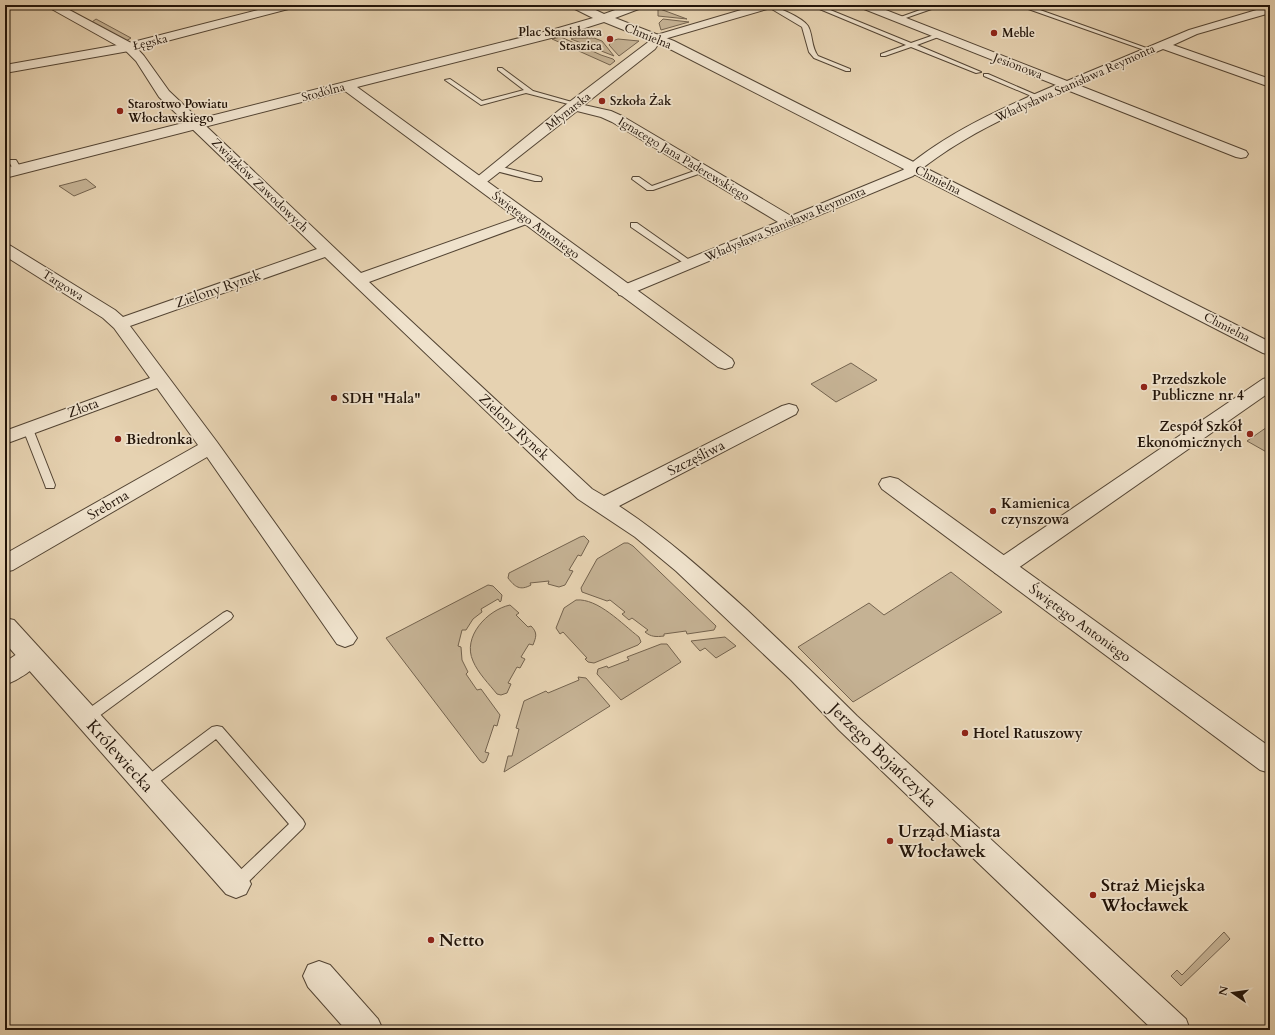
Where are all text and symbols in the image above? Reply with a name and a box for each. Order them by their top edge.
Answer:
street label: Chmielna [622,19,675,53]
place label: Plac Stanisława Staszica [518,24,602,54]
place label: Meble [1002,25,1035,41]
marker: Meble [989,28,999,38]
street label: Łęgska [131,30,170,54]
marker: Plac Stanisława Staszica [605,34,615,44]
street label: Władysława Stanisława Reymonta [992,40,1158,126]
street label: Jesionowa [989,49,1046,83]
street label: Stodólna [300,78,347,105]
street label: Młynarska [542,88,594,134]
place label: Szkoła Żak [610,93,672,109]
place label: Starostwo Powiatu Włocławskiego [127,96,228,126]
marker: Szkoła Żak [597,96,607,106]
marker: Starostwo Powiatu Włocławskiego [115,106,125,116]
street label: Ignacego Jana Paderewskiego [615,113,753,205]
street label: Związków Zawodowych [208,135,312,236]
street label: Chmielna [912,162,965,199]
street label: Władysława Stanisława Reymonta [701,182,869,266]
street label: Świętego Antoniego [489,187,584,263]
street label: Zielony Rynek [173,265,264,313]
street label: Targowa [39,266,88,305]
street label: Chmielna [1201,309,1254,346]
place label: Przedszkole Publiczne nr 4 [1152,370,1244,405]
marker: Przedszkole Publiczne nr 4 [1139,382,1149,392]
place label: SDH "Hala" [342,389,421,408]
street label: Zielony Rynek [475,390,554,465]
marker: SDH "Hala" [329,393,339,403]
street label: Złota [65,394,101,422]
place label: Zespół Szkół Ekonomicznych [1137,417,1243,452]
marker: Zespół Szkół Ekonomicznych [1245,429,1255,439]
place label: Biedronka [126,430,193,449]
marker: Biedronka [113,434,123,444]
street label: Szczęśliwa [664,436,728,480]
street label: Srebrna [84,485,132,525]
place label: Kamienica czynszowa [1001,494,1070,529]
marker: Kamienica czynszowa [988,506,998,516]
street label: Świętego Antoniego [1025,579,1135,667]
street label: Jerzego Bojańczyka [822,695,942,813]
street label: Królewiecka [81,715,159,798]
place label: Hotel Ratuszowy [973,724,1083,743]
marker: Hotel Ratuszowy [960,728,970,738]
place label: Urząd Miasta Włocławek [897,820,1001,863]
marker: Urząd Miasta Włocławek [885,836,895,846]
place label: Straż Miejska Włocławek [1100,874,1206,917]
marker: Straż Miejska Włocławek [1088,890,1098,900]
place label: Netto [439,929,484,952]
marker: Netto [426,935,436,945]
north arrow [1213,973,1253,1013]
text: N [1215,984,1232,997]

